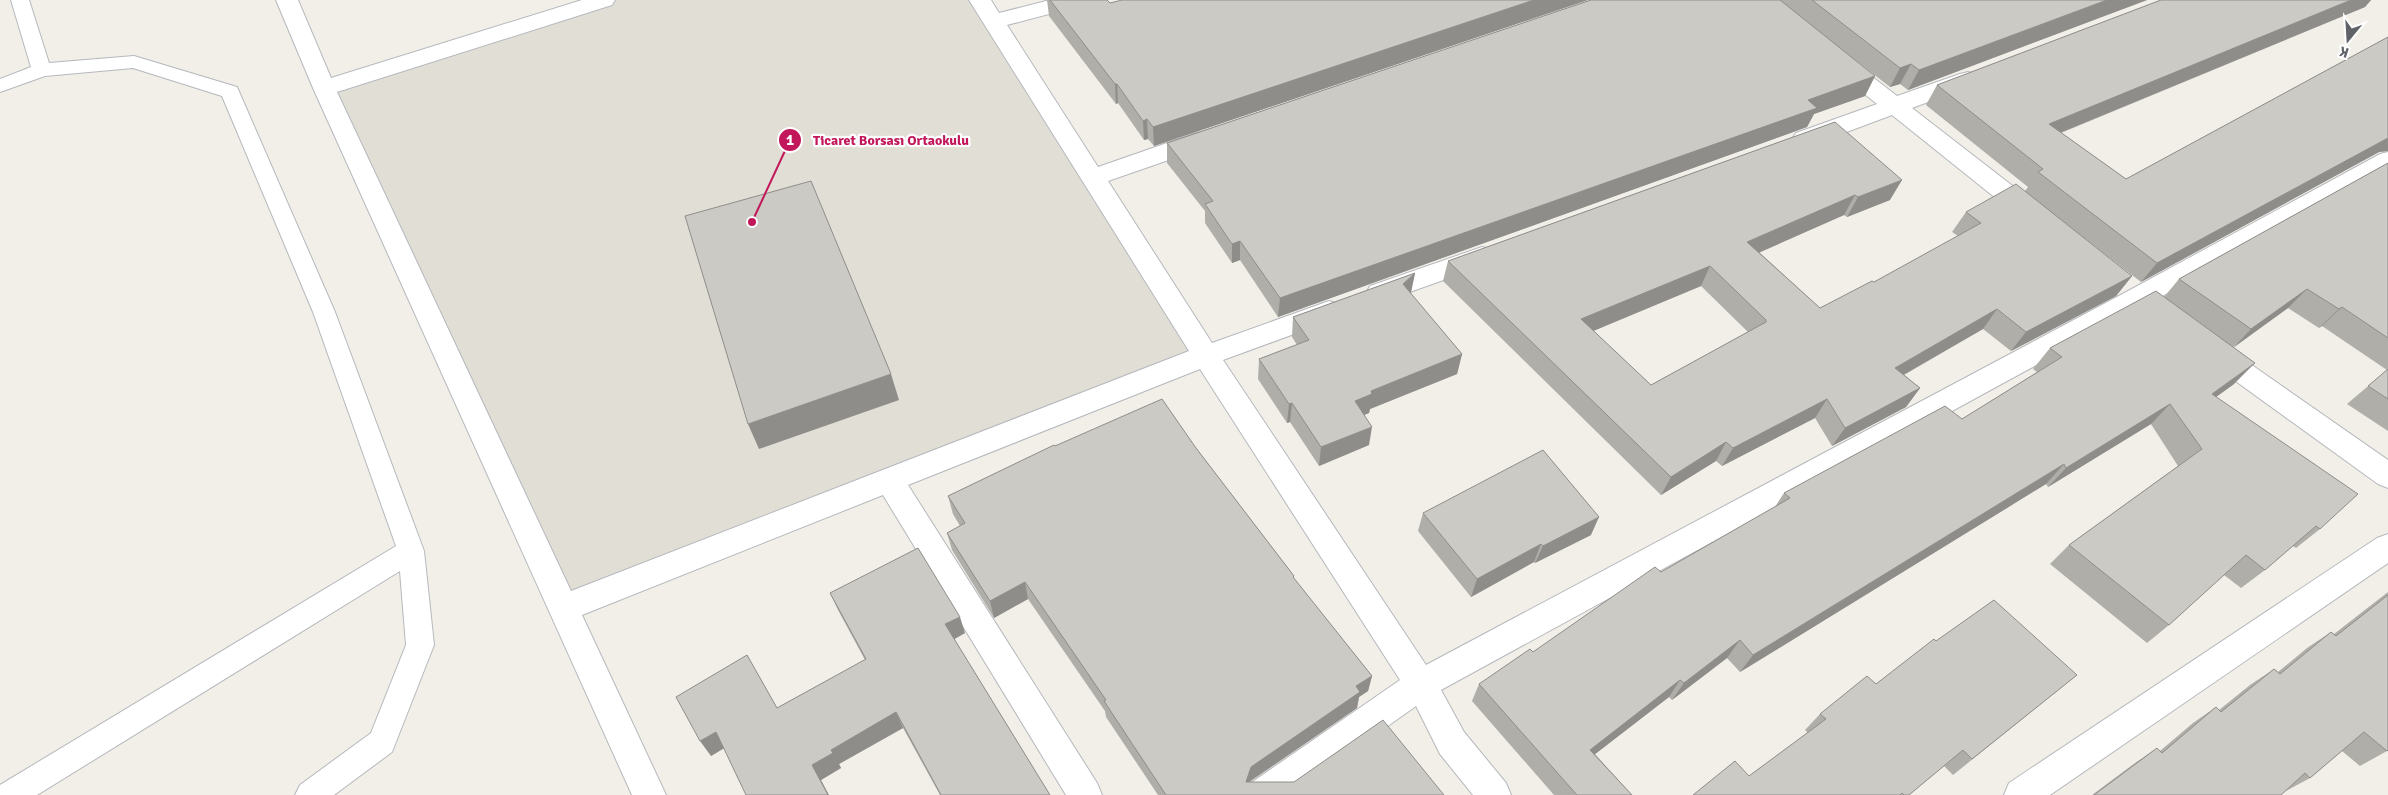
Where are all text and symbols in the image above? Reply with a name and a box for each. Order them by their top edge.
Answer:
north arrow [2323,15,2373,65]
text: K [2337,42,2351,61]
callout: Ticaret Borsası Ortaokulu [778,126,979,155]
text: 1 [786,131,794,149]
text: Ticaret Borsası Ortaokulu [813,132,969,149]

